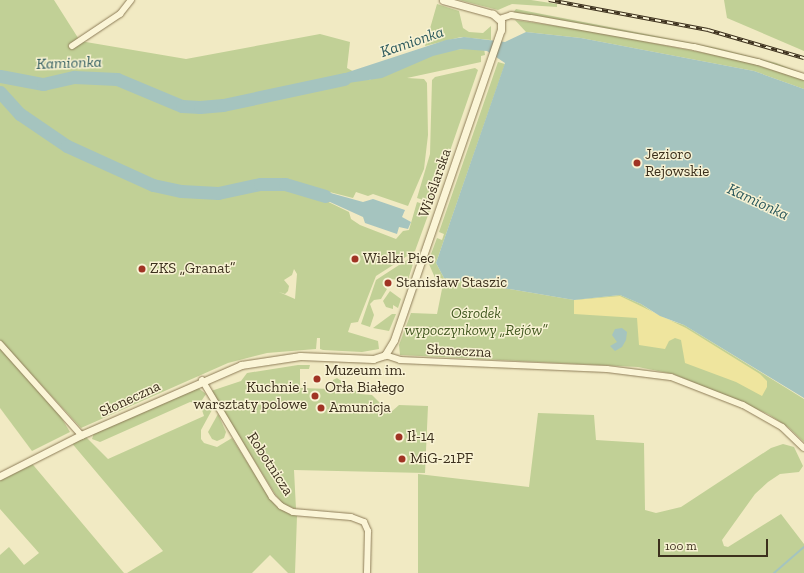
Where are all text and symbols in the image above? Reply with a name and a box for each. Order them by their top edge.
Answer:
water label: Kamionka [378,22,446,62]
water label: Kamionka [36,52,102,74]
place label: Jezioro Rejowskie [645,145,709,180]
street label: Wioślarska [415,146,455,220]
marker: Jezioro Rejowskie [632,158,642,168]
water label: Kamionka [724,179,792,225]
place label: Wielki Piec [363,250,434,268]
marker: Wielki Piec [350,254,360,264]
place label: ZKS „Granat” [150,260,235,278]
marker: ZKS „Granat” [137,264,147,274]
place label: Stanisław Staszic [396,274,508,292]
marker: Stanisław Staszic [383,278,393,288]
park label: Ośrodek wypoczynkowy „Rejów” [404,304,548,339]
street label: Słoneczna [426,340,492,362]
place label: Muzeum im. Orła Białego [325,361,405,396]
marker: Muzeum im. Orła Białego [312,374,322,384]
street label: Słoneczna [97,377,163,421]
place label: Kuchnie i warsztaty polowe [193,378,307,413]
marker: Kuchnie i warsztaty polowe [310,391,320,401]
place label: Amunicja [329,399,391,417]
marker: Amunicja [316,403,326,413]
place label: Ił-14 [407,428,434,446]
street label: Robotnicza [243,429,297,499]
marker: Ił-14 [394,432,404,442]
place label: MiG-21PF [410,450,473,468]
marker: MiG-21PF [397,454,407,464]
scale bar [660,531,770,557]
text: 100 m [665,539,697,553]

